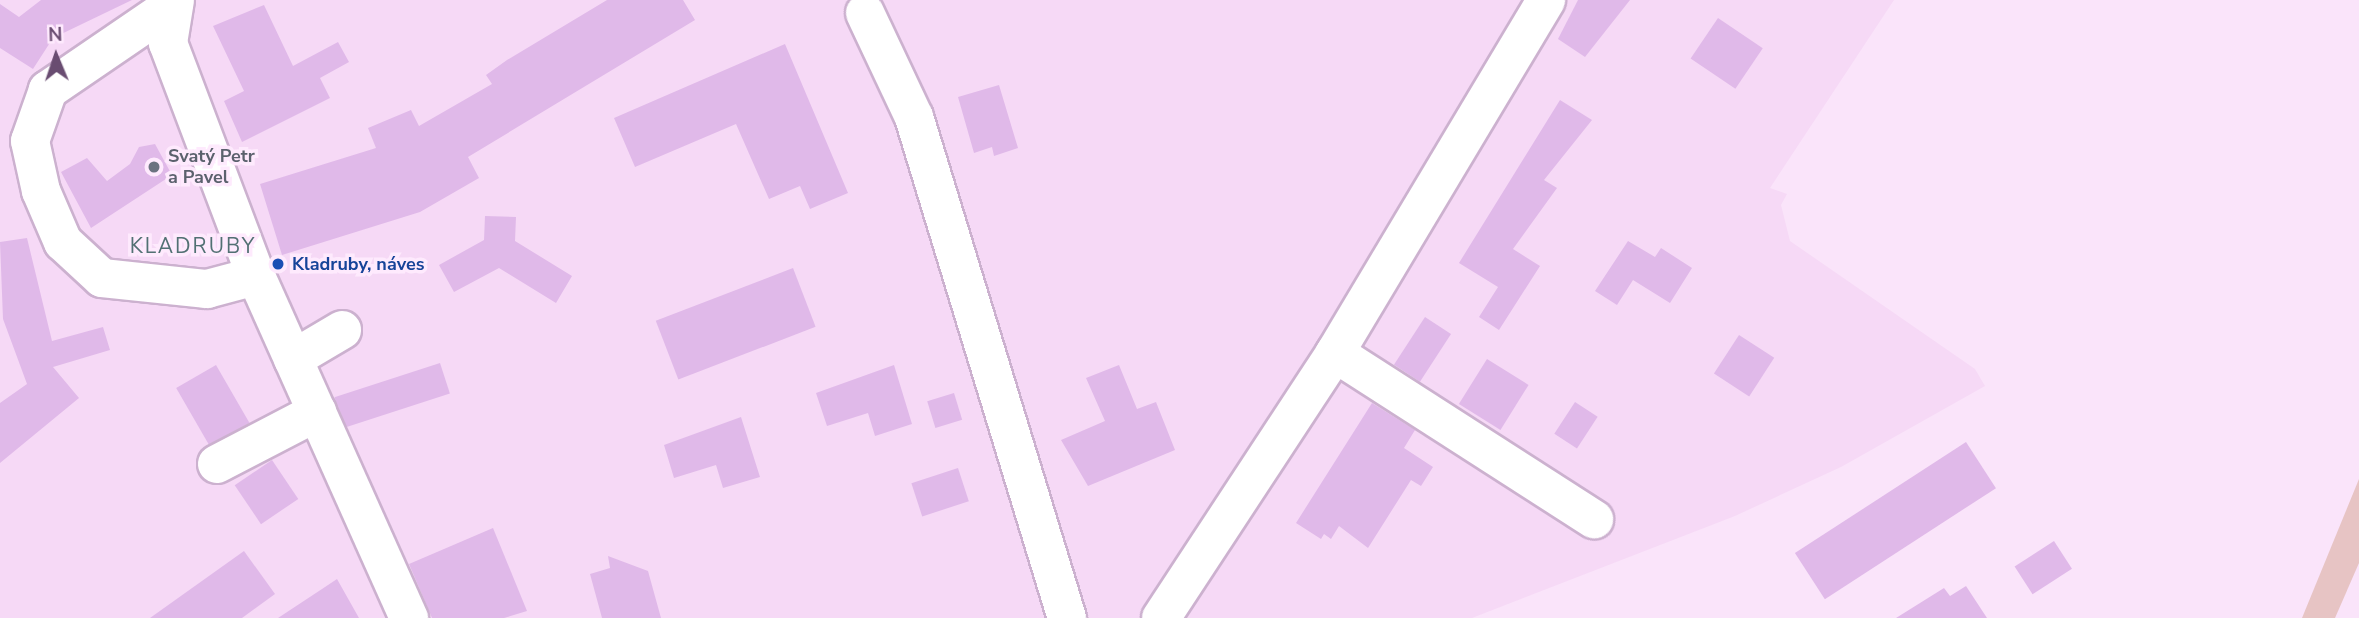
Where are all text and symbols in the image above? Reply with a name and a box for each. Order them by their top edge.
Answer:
north arrow [21,21,91,91]
text: N [48,22,63,48]
place label: Svatý Petr a Pavel [168,146,255,188]
marker: Svatý Petr a Pavel [146,159,162,175]
district label: KLADRUBY [131,233,255,259]
place label: Kladruby, náves [292,253,424,275]
marker: Kladruby, náves [270,256,286,272]

